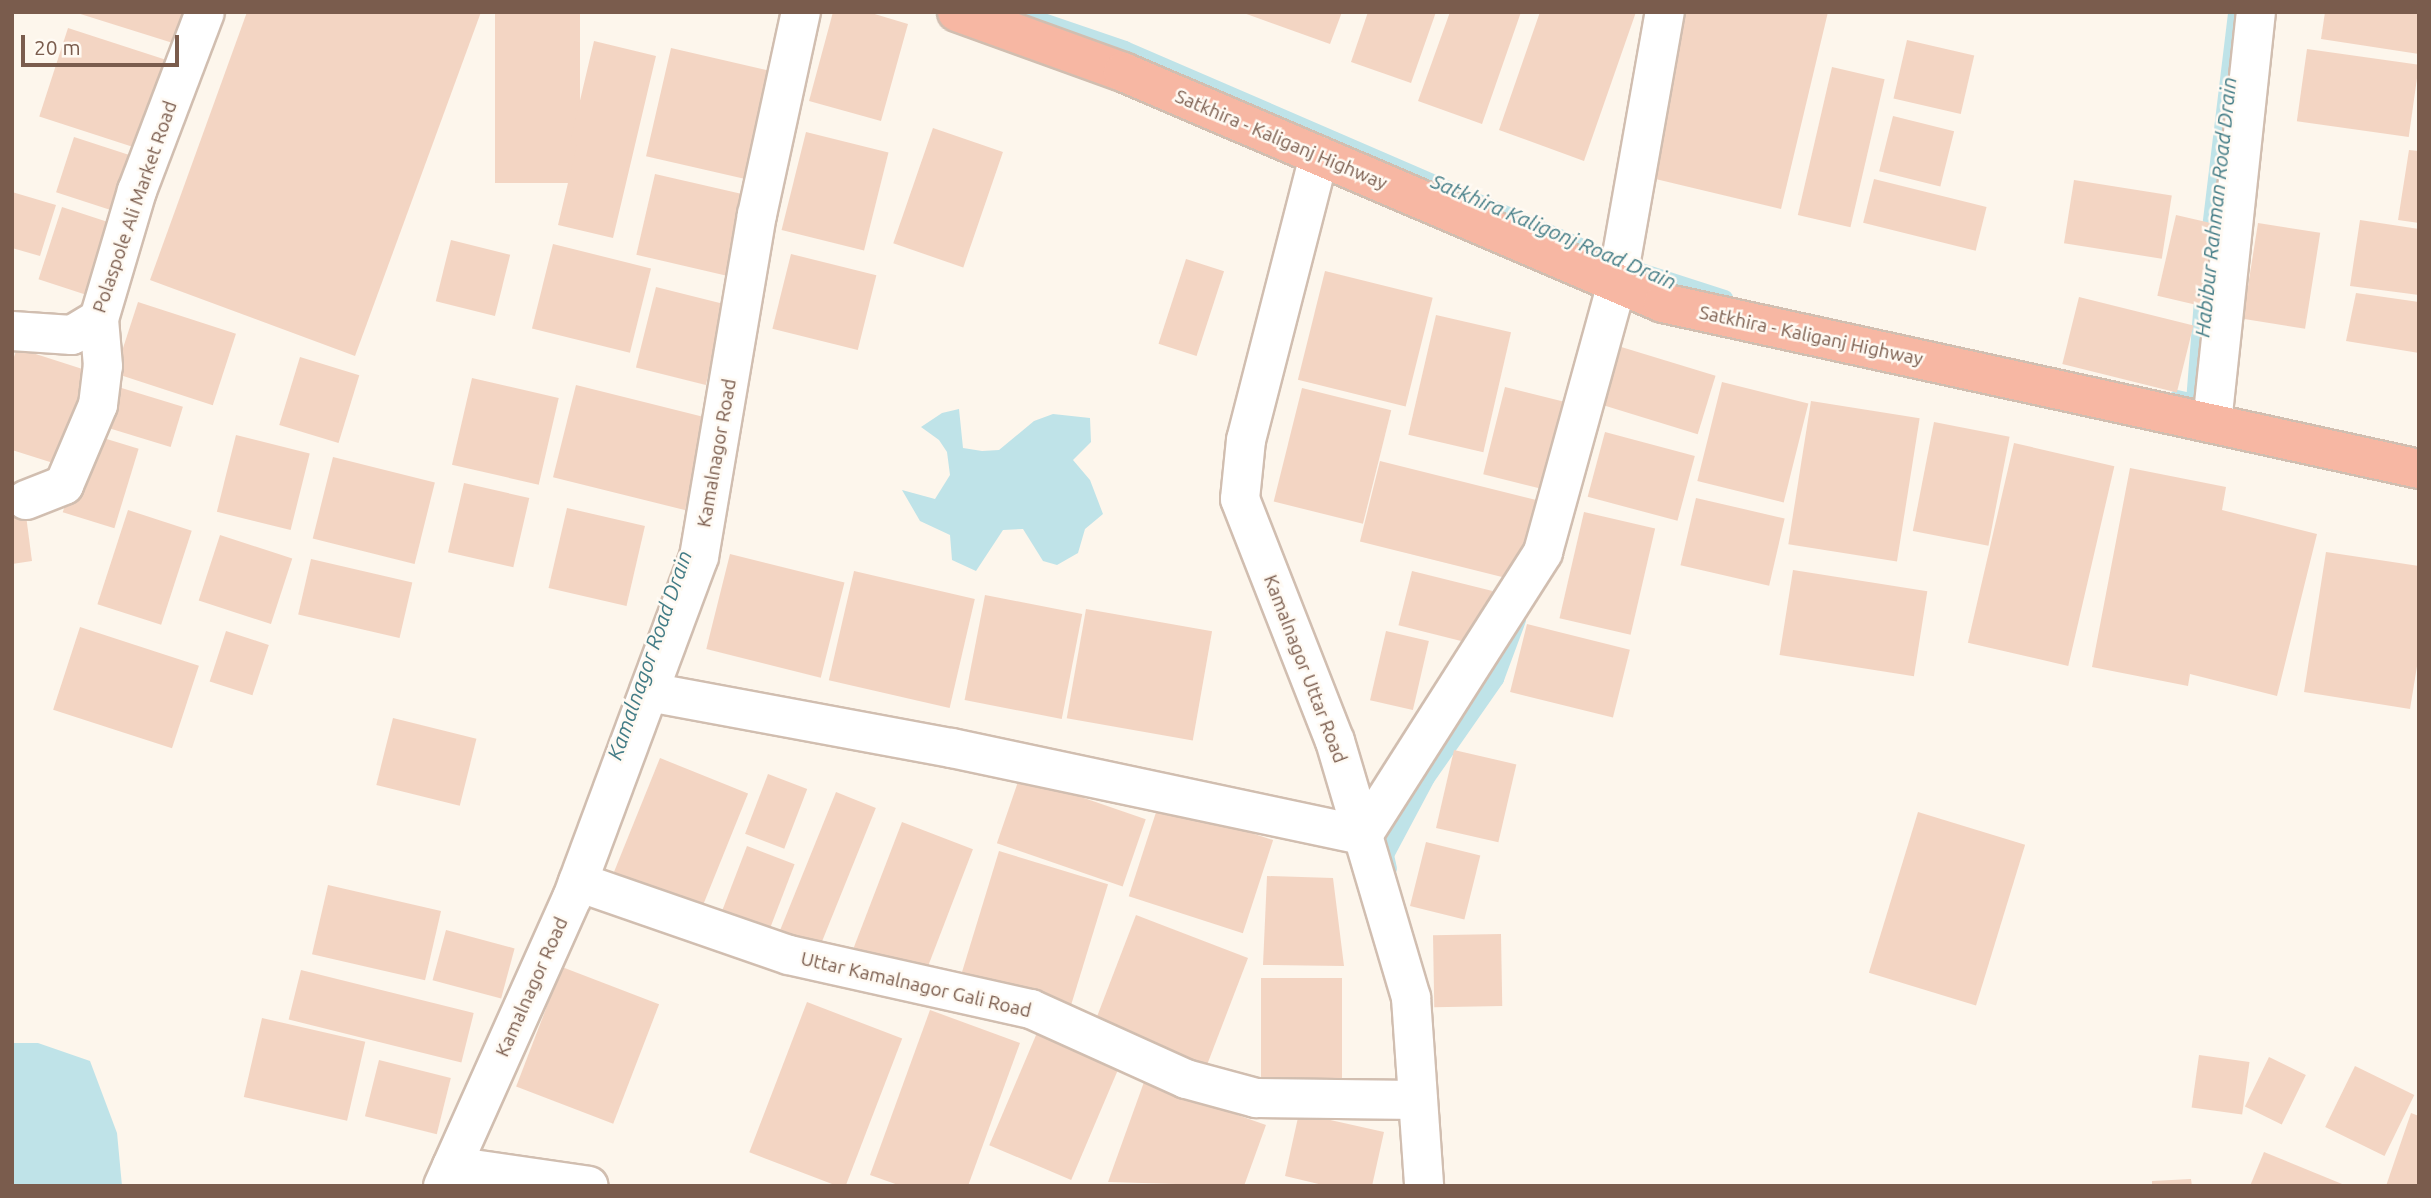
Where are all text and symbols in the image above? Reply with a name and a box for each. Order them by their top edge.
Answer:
scale bar [24,21,182,65]
text: 20 m [34,35,81,59]
water label: Habibur Rahman Road Drain [2189,76,2241,338]
street label: Satkhira - Kaliganj Highway [1172,85,1390,195]
street label: Polaspole Ali Market Road [88,98,182,316]
water label: Satkhira Kaligonj Road Drain [1428,168,1680,294]
street label: Satkhira - Kaliganj Highway [1697,301,1925,371]
street label: Kamalnagor Road [693,377,741,529]
water label: Kamalnagor Road Drain [601,547,697,763]
street label: Kamalnagor Uttar Road [1259,572,1351,766]
street label: Kamalnagor Road [491,914,573,1060]
street label: Uttar Kamalnagor Gali Road [798,947,1034,1023]

